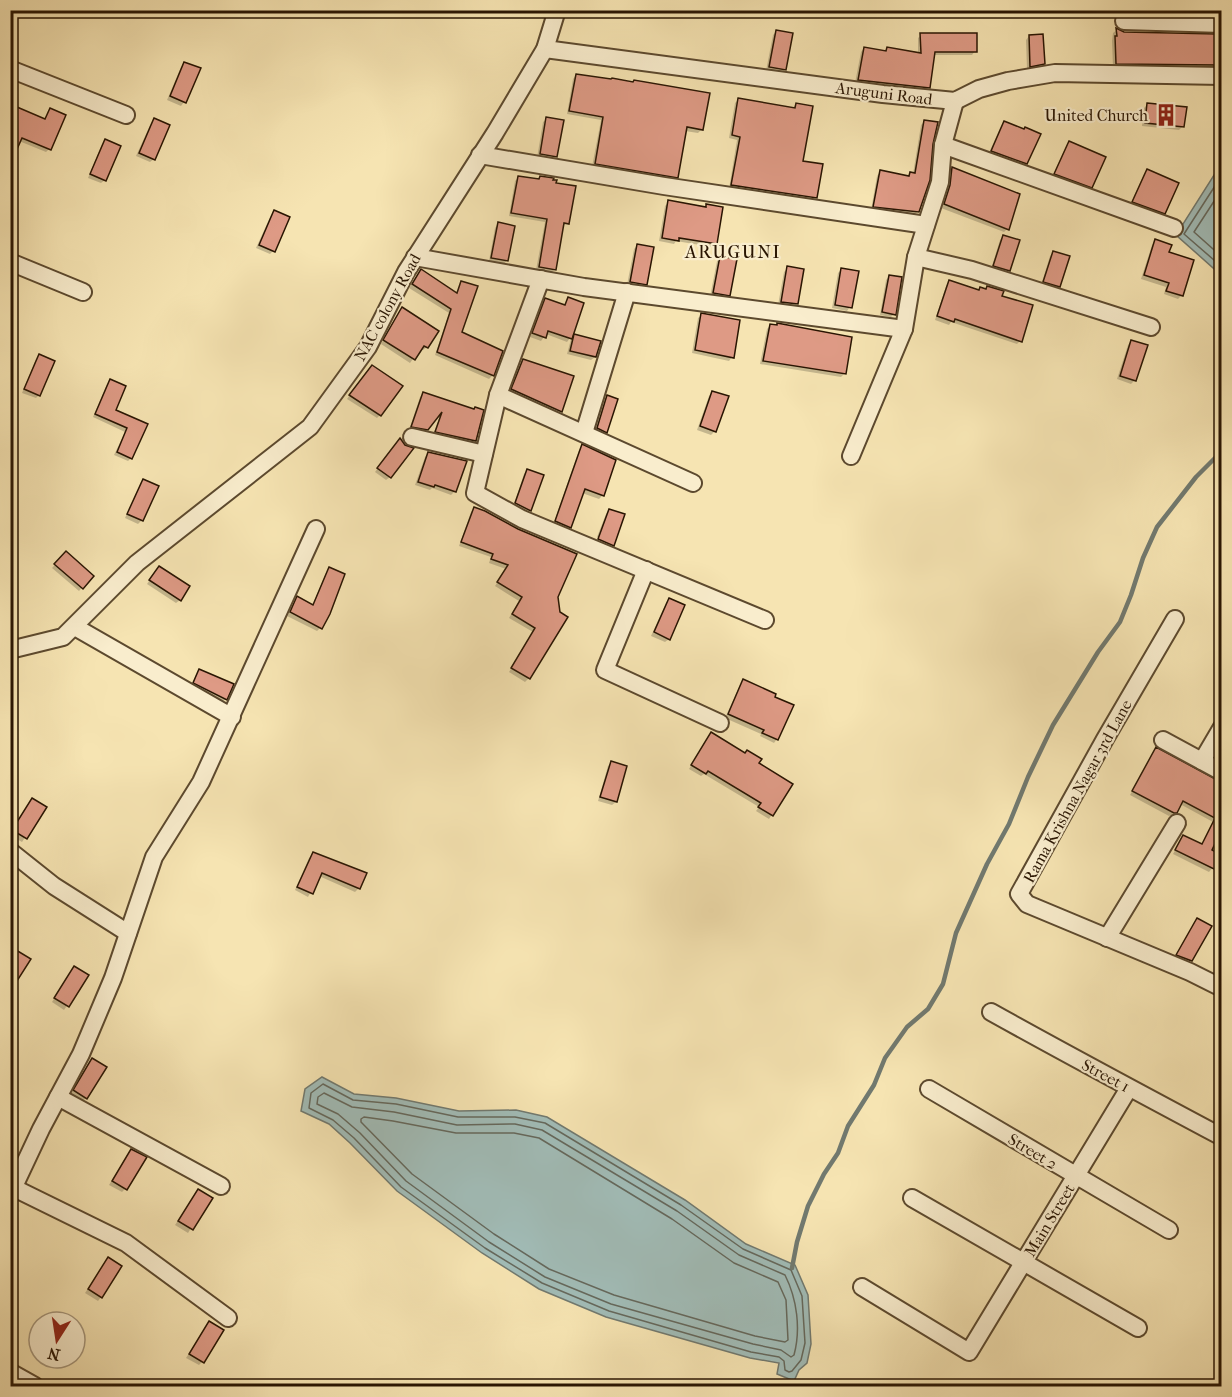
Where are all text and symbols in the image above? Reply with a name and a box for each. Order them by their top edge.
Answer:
street label: Aruguni Road [834,78,934,109]
building icon: United Church [1153,102,1179,128]
place label: United Church [1045,106,1148,125]
district label: ARUGUNI [684,242,781,263]
street label: NAC colony Road [350,250,425,364]
street label: Rama Krishna Nagar 3rd Lane [1019,696,1136,886]
street label: Street 1 [1079,1055,1133,1096]
street label: Street 2 [1005,1129,1061,1173]
street label: Main Street [1020,1180,1079,1260]
north arrow [27,1310,87,1370]
text: N [45,1343,62,1365]

